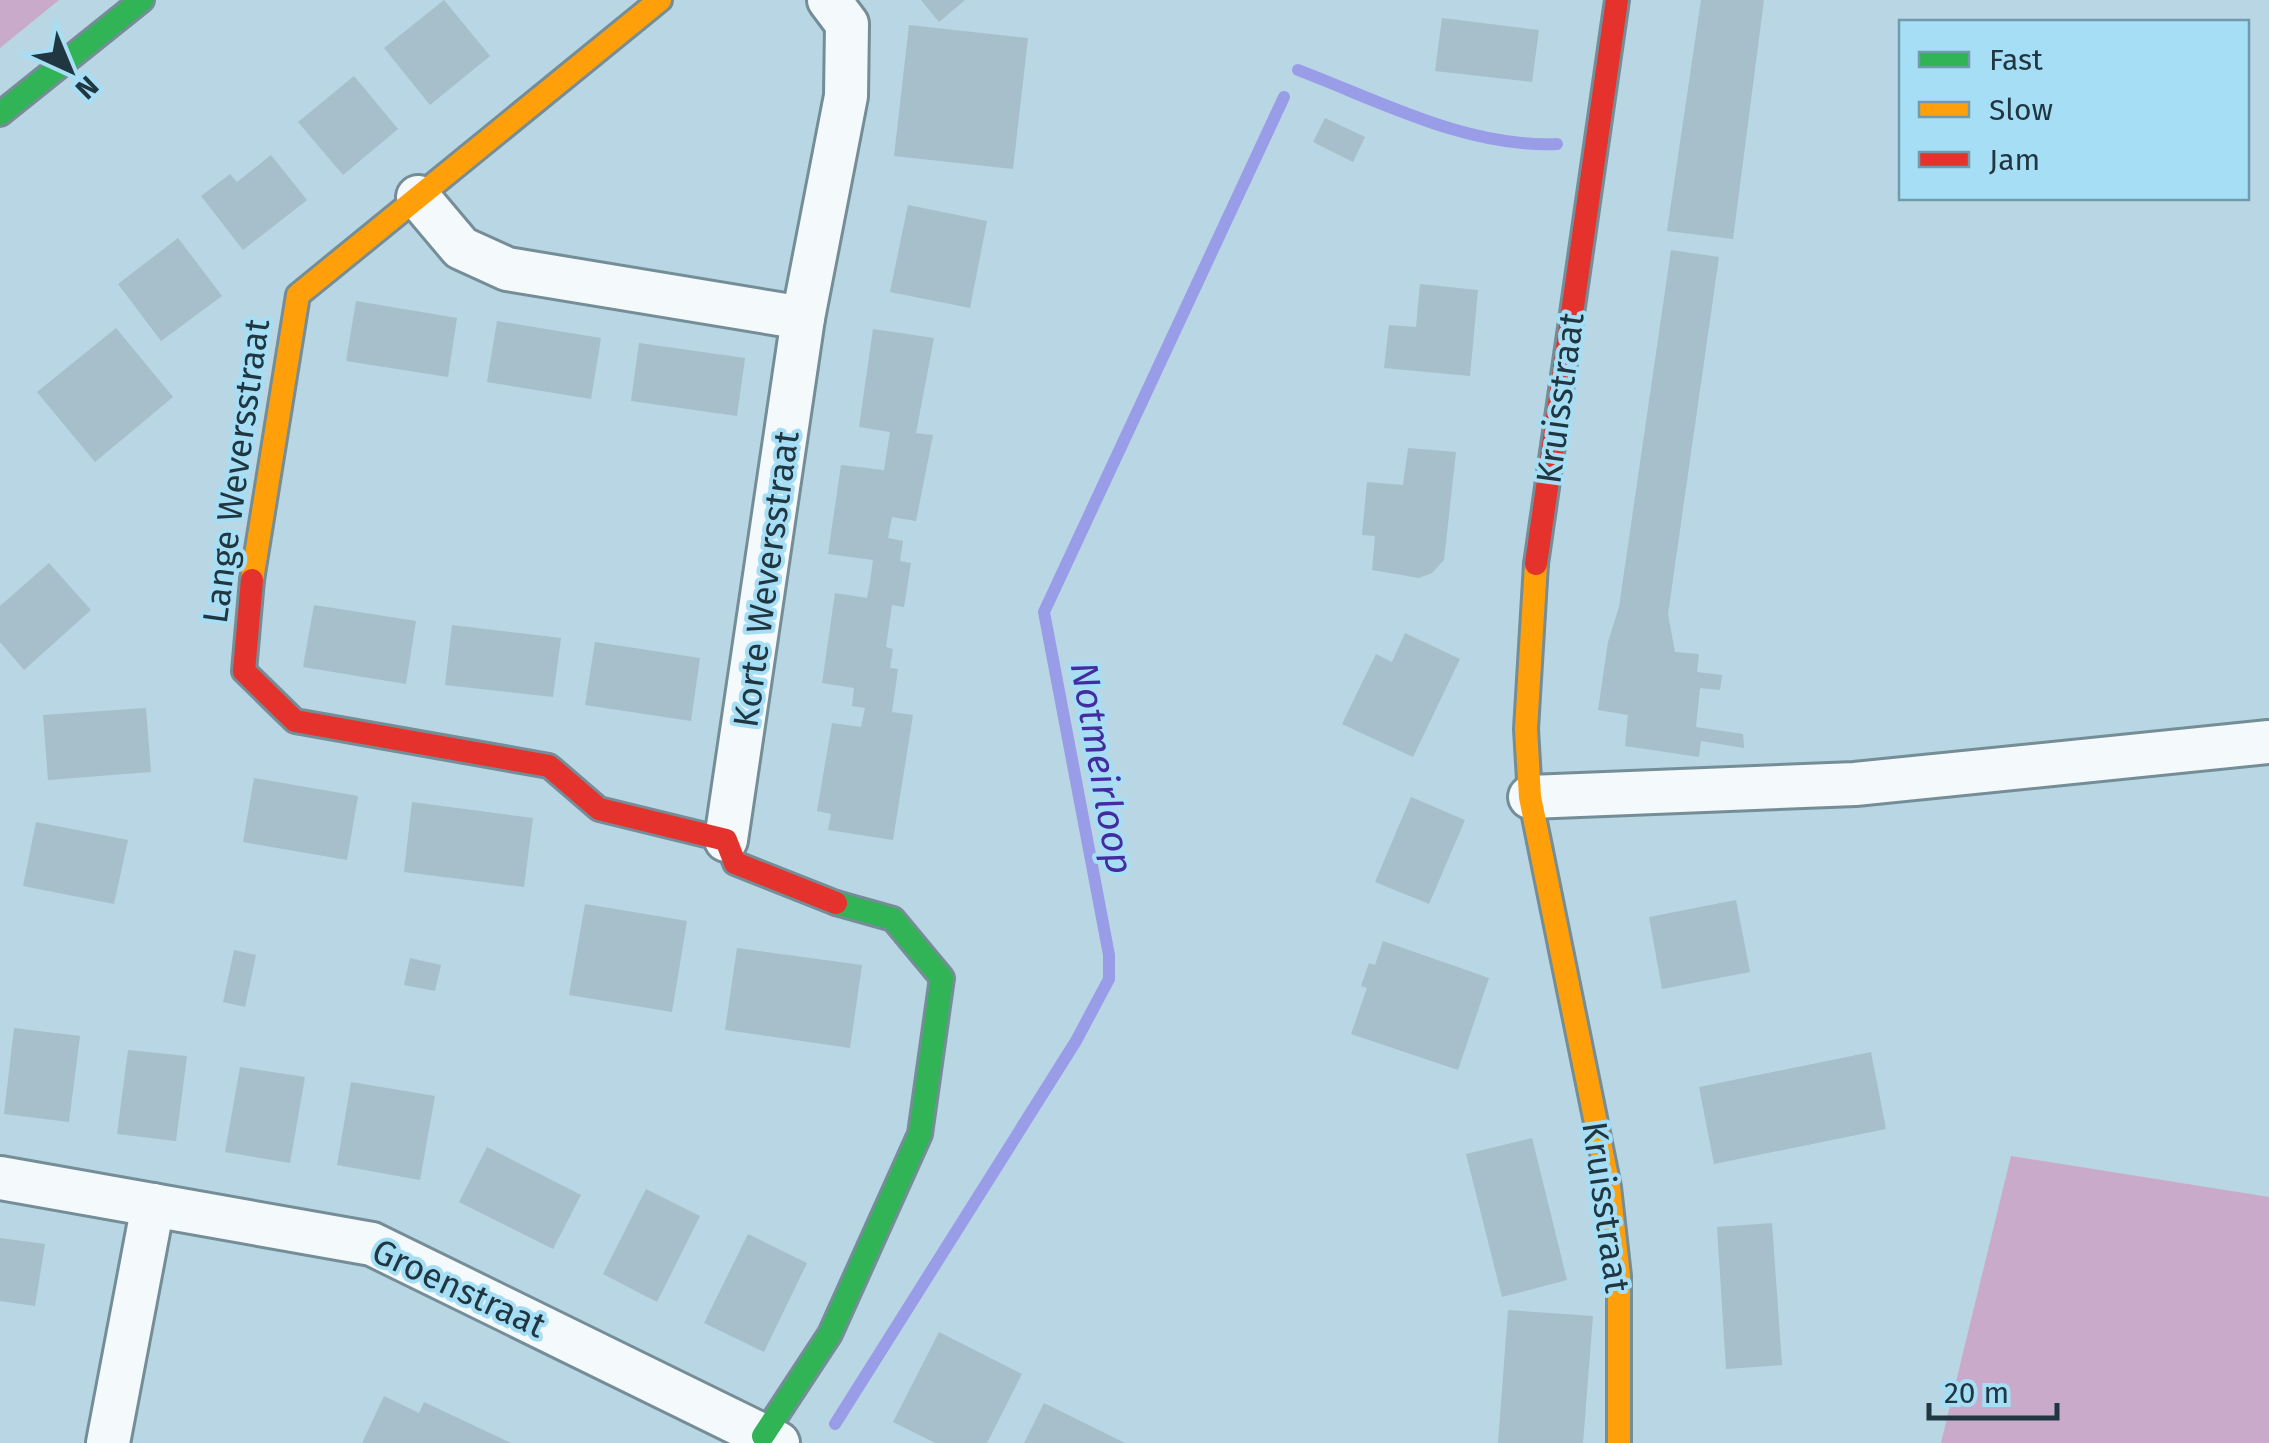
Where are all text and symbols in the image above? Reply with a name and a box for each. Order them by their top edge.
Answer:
north arrow [20,20,120,120]
legend [1899,20,2249,200]
text: Fast [1989,42,2043,78]
text: N [69,69,105,106]
text: Slow [1989,92,2053,128]
text: Jam [1989,142,2040,178]
street label: Kruisstraat [1527,309,1593,486]
street label: Lange Weversstraat [194,316,278,626]
street label: Korte Weversstraat [724,428,808,730]
water label: Notmeirloop [1061,658,1143,878]
street label: Kruisstraat [1573,1119,1639,1296]
street label: Groenstraat [366,1230,553,1347]
scale bar [1929,1358,2056,1420]
text: 20 m [1944,1375,2009,1411]

